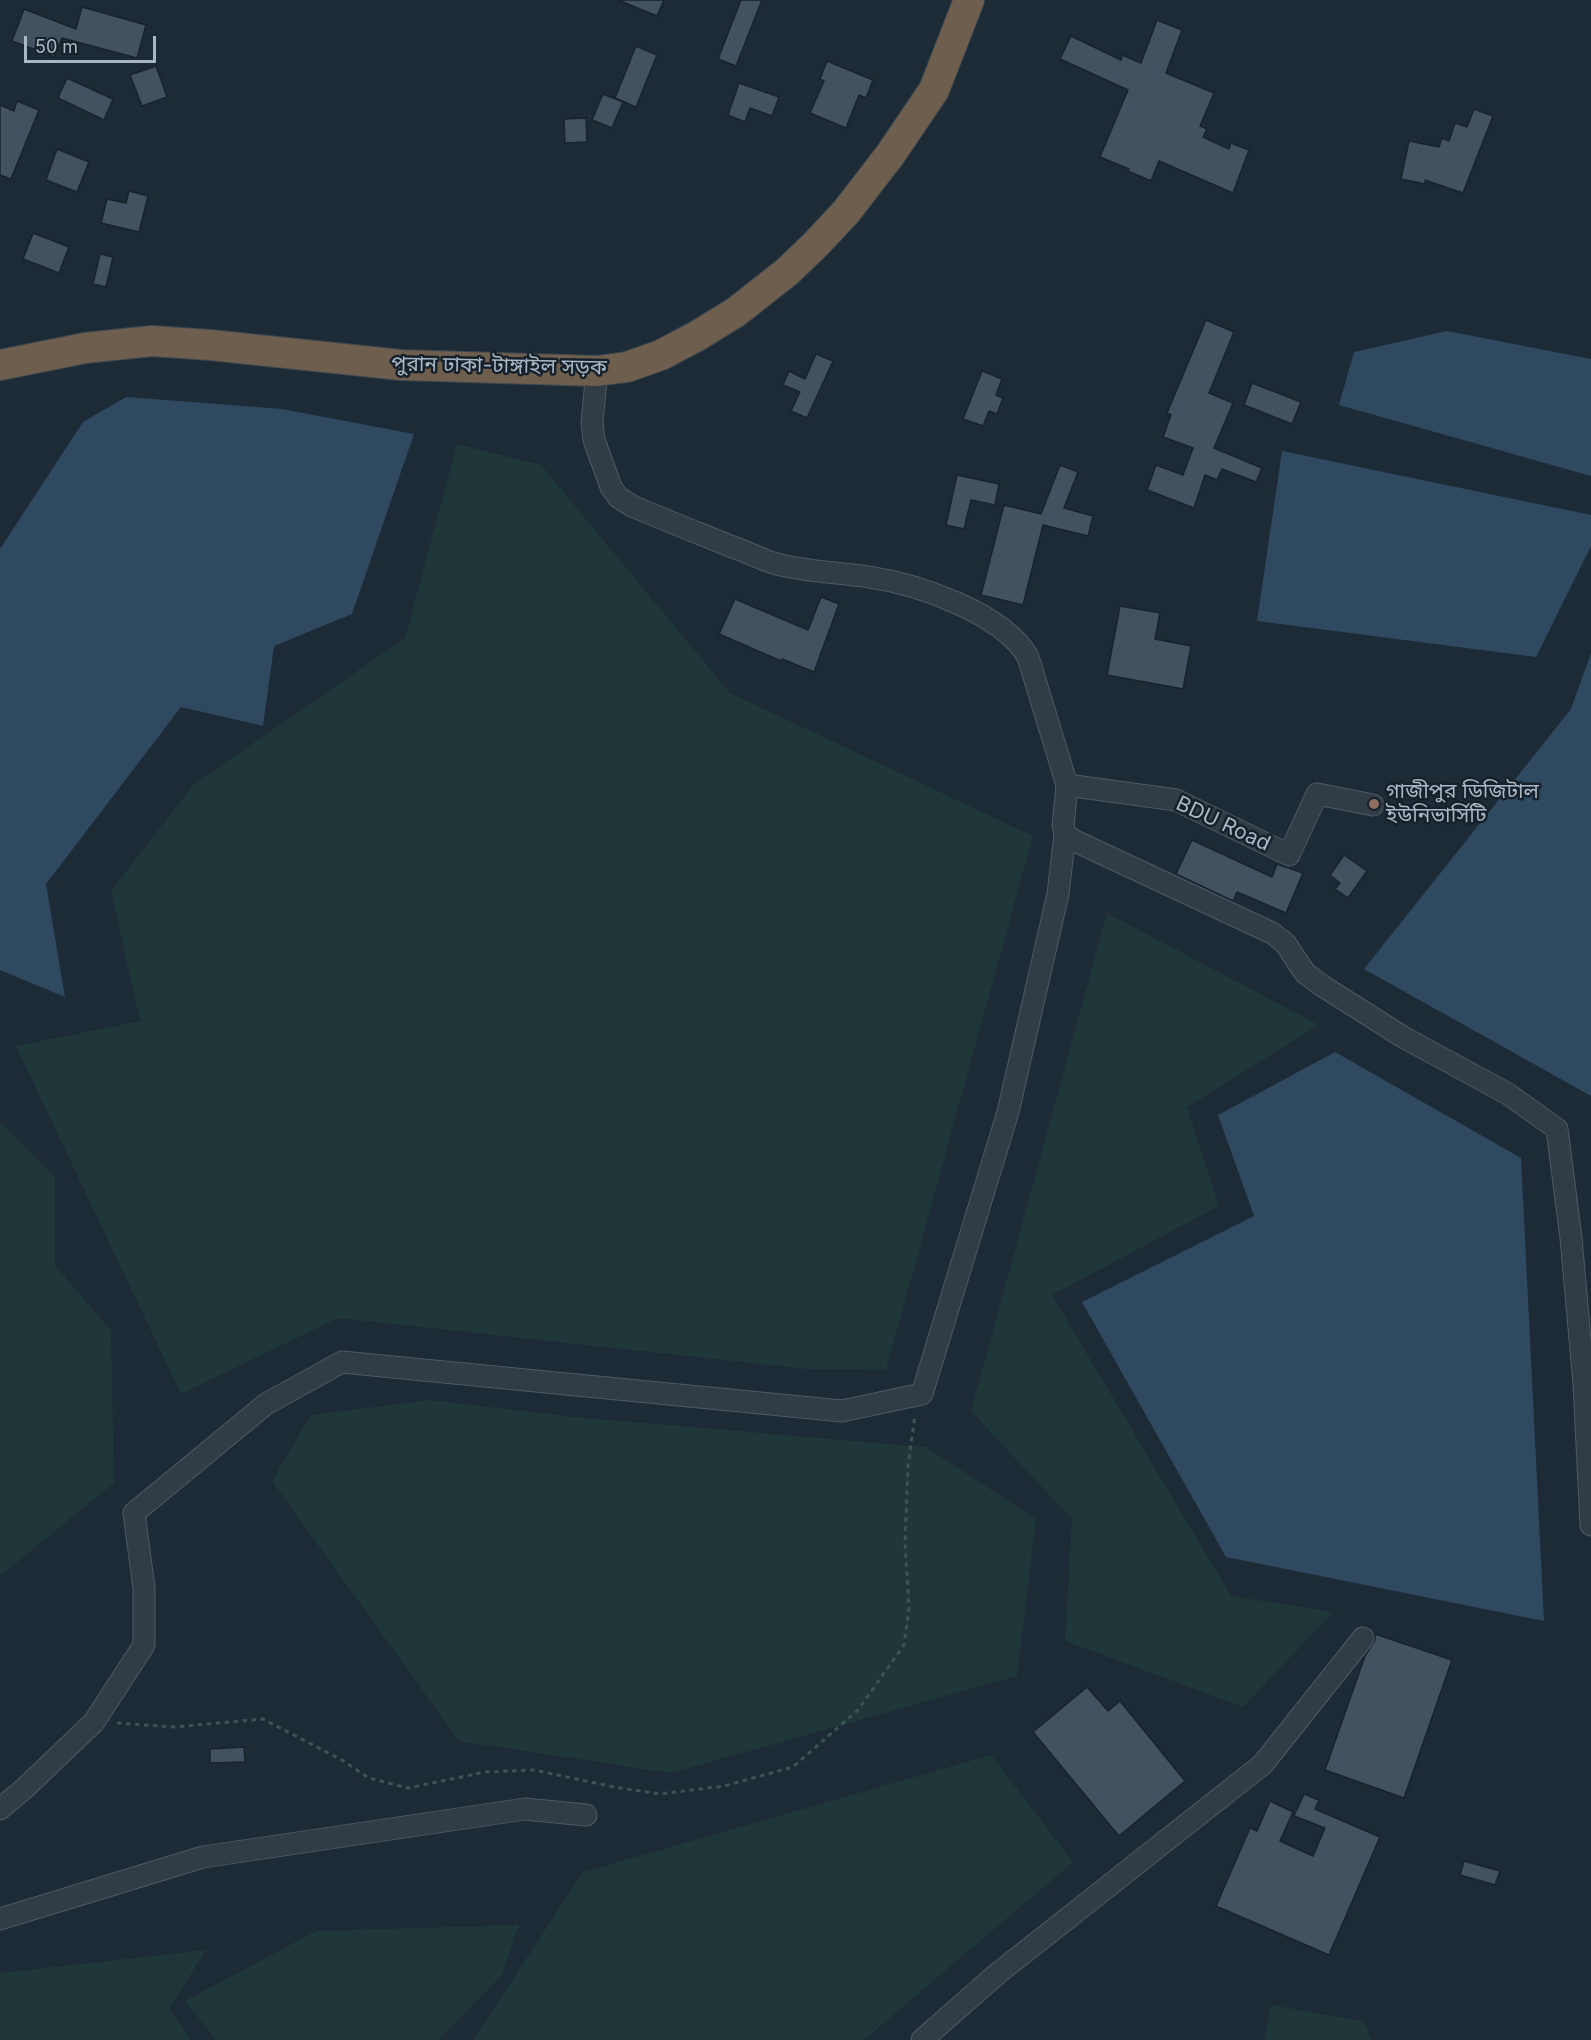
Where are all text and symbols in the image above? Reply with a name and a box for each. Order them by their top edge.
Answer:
scale bar [27,24,159,62]
text: 50 m [35,36,78,57]
street label: পুরান ঢাকা-টাঙ্গাইল সড়ক [391,352,607,380]
place label: গাজীপুর ডিজিটাল ইউনিভার্সিটি [1386,779,1539,829]
street label: BDU Road [1172,791,1274,857]
marker: গাজীপুর ডিজিটাল ইউনিভার্সিটি [1367,797,1381,811]

